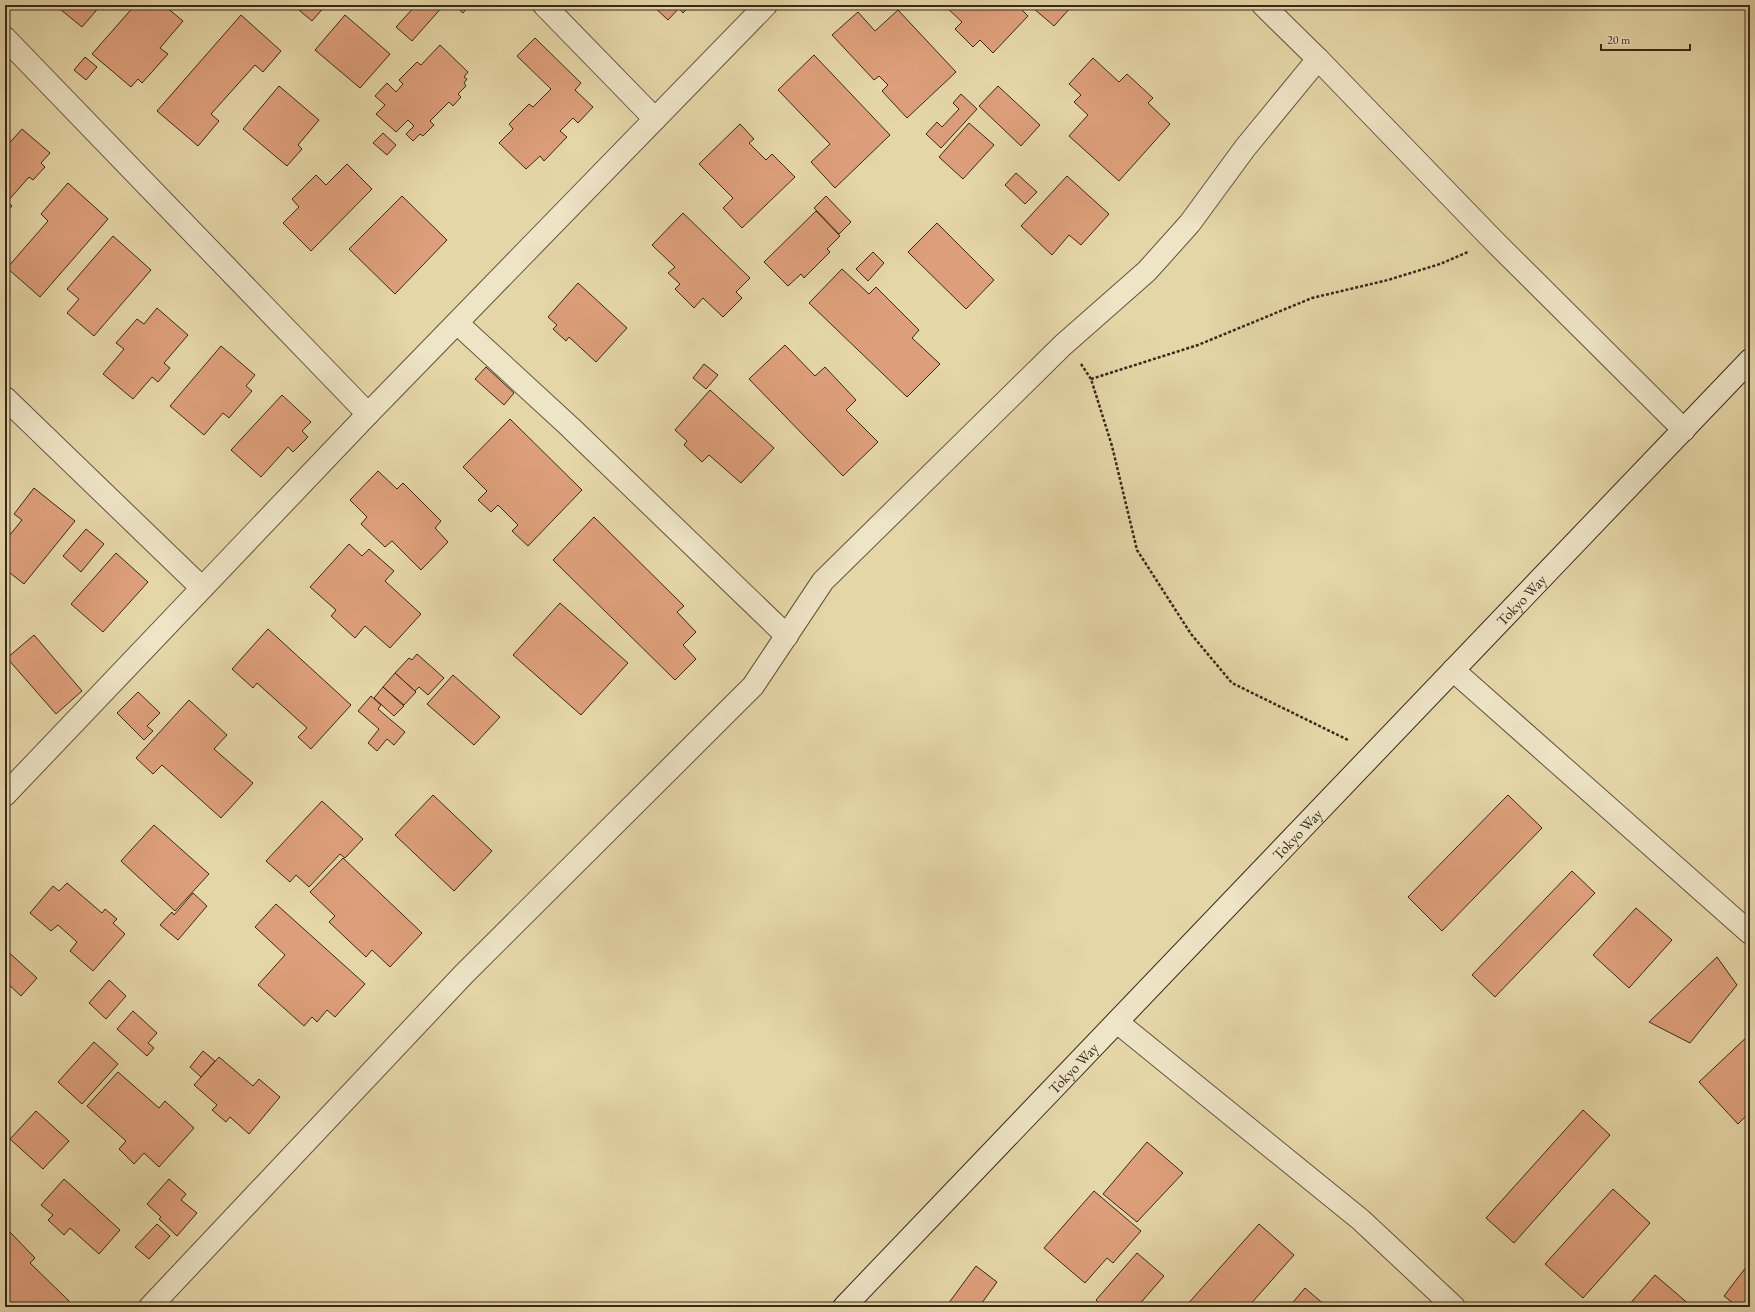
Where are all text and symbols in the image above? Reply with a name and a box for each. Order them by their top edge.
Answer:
scale bar [1601,26,1690,52]
text: 20 m [1607,32,1631,48]
street label: Tokyo Way [1492,570,1550,629]
street label: Tokyo Way [1268,804,1326,863]
street label: Tokyo Way [1044,1038,1102,1098]

